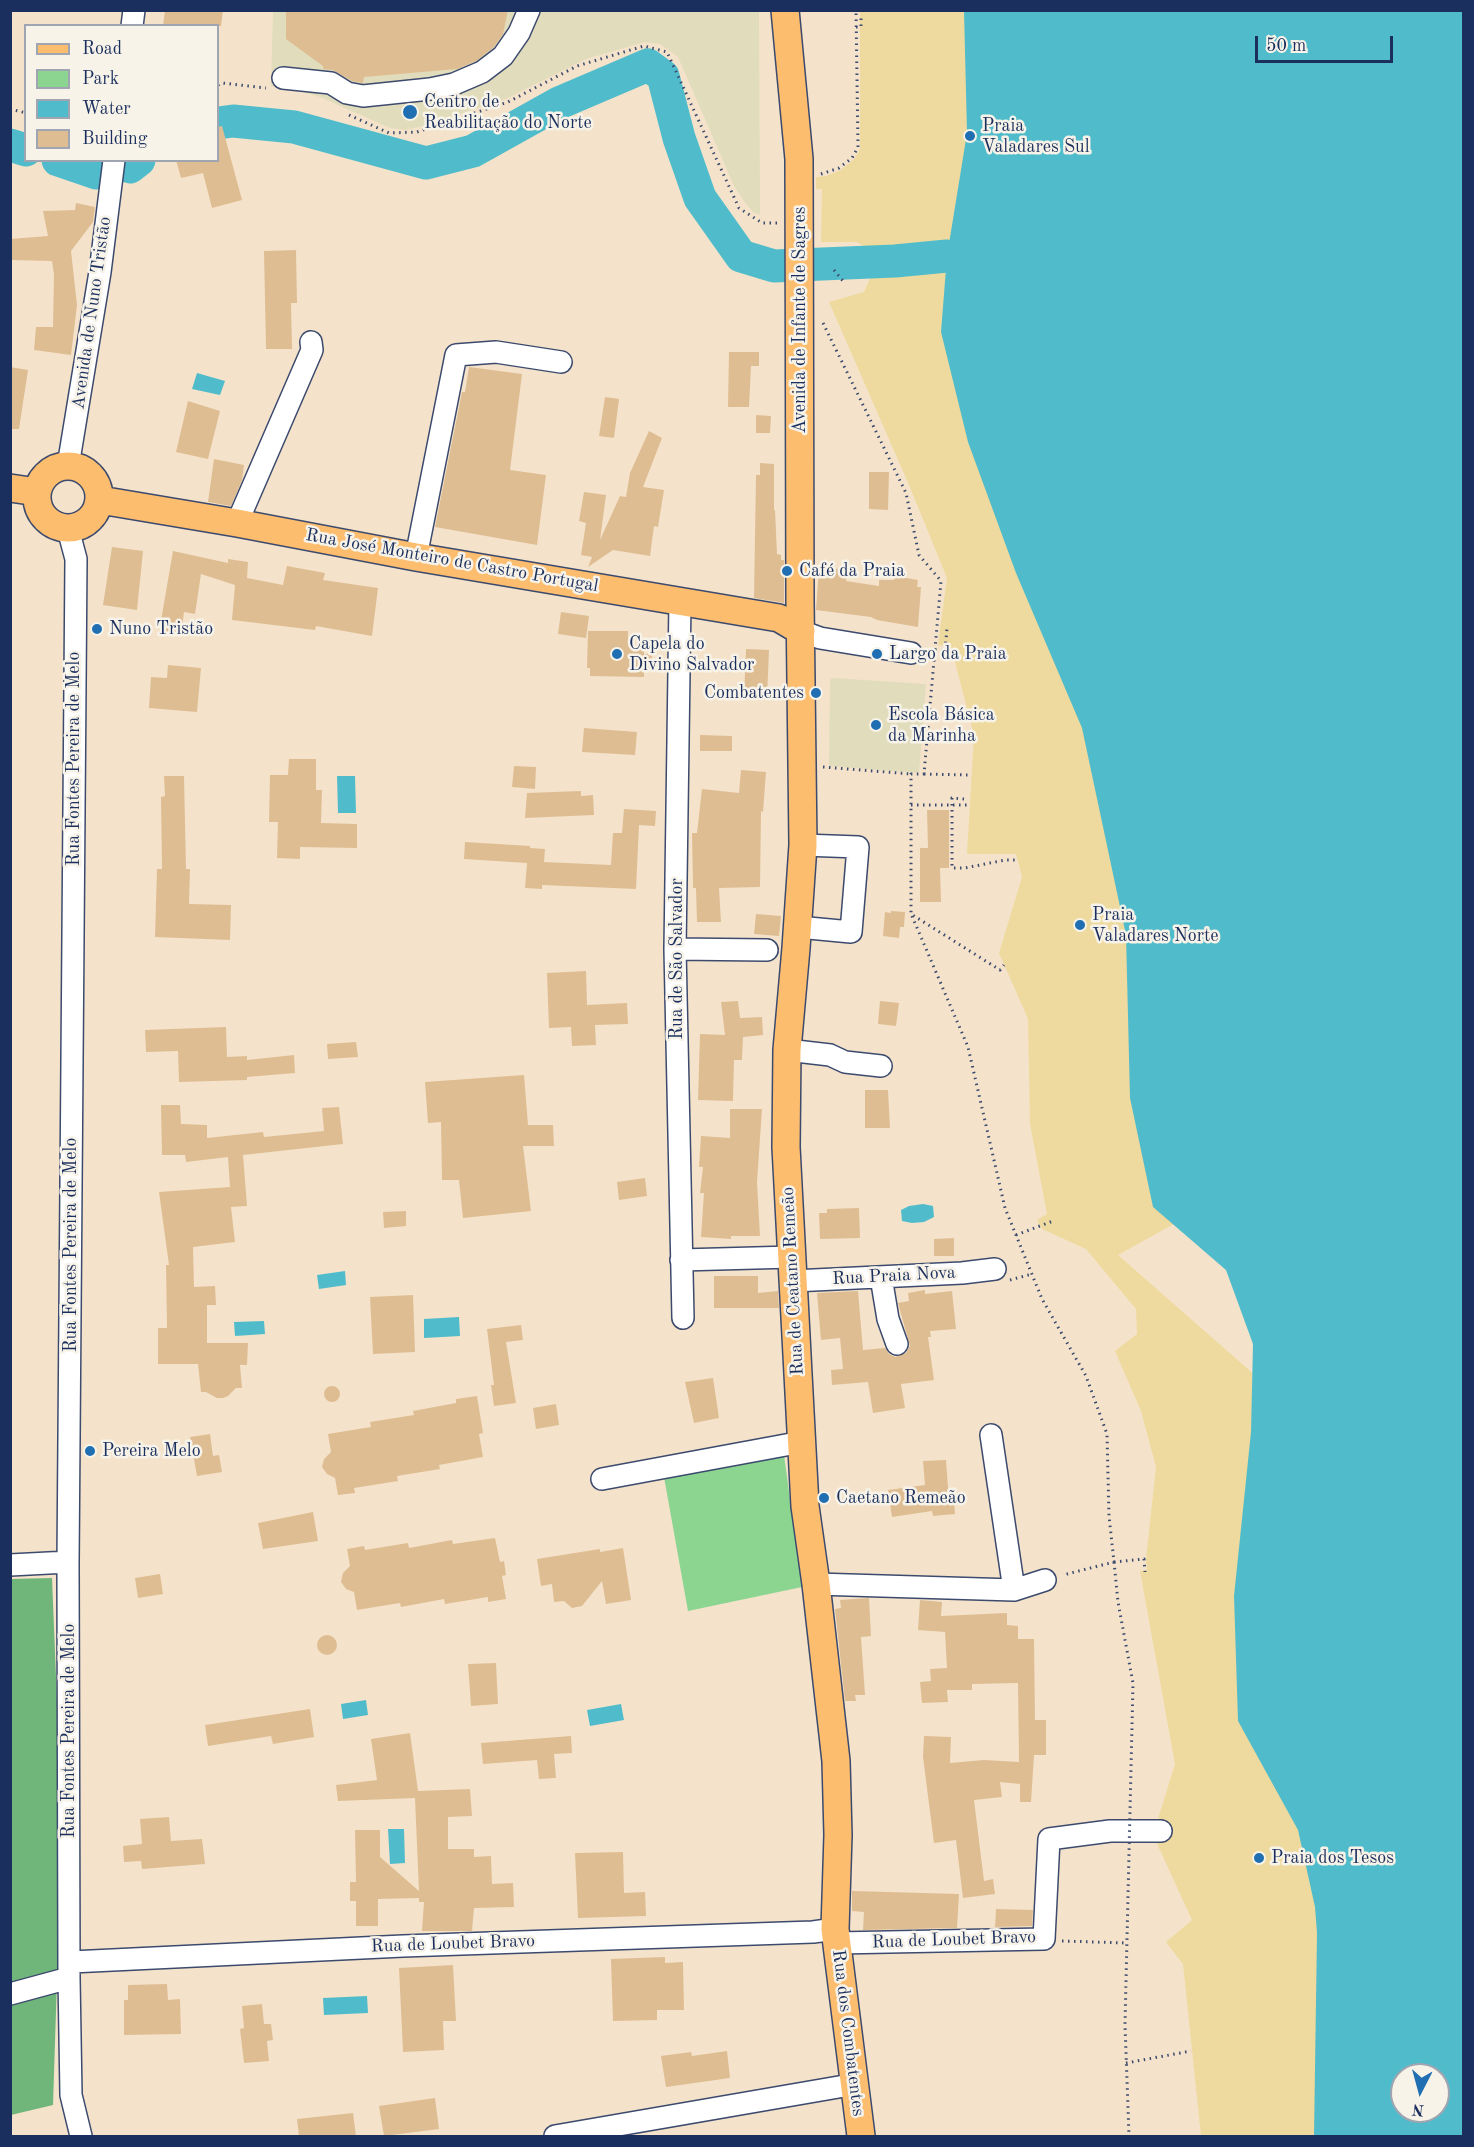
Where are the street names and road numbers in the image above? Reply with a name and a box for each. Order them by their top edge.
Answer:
street label: Avenida de Infante de Sagres [789,206,811,434]
street label: Avenida de Nuno Tristão [68,215,116,411]
street label: Rua José Monteiro de Castro Portugal [304,525,600,597]
street label: Rua Fontes Pereira de Melo [63,652,85,866]
street label: Rua de São Salvador [666,878,688,1040]
street label: Rua Fontes Pereira de Melo [60,1138,82,1352]
street label: Rua de Ceatano Remeão [777,1186,809,1376]
street label: Rua Praia Nova [832,1262,956,1290]
street label: Rua Fontes Pereira de Melo [58,1624,80,1838]
street label: Rua de Loubet Bravo [872,1926,1036,1954]
street label: Rua de Loubet Bravo [371,1930,535,1958]
street label: Rua dos Combatentes [827,1948,869,2118]

